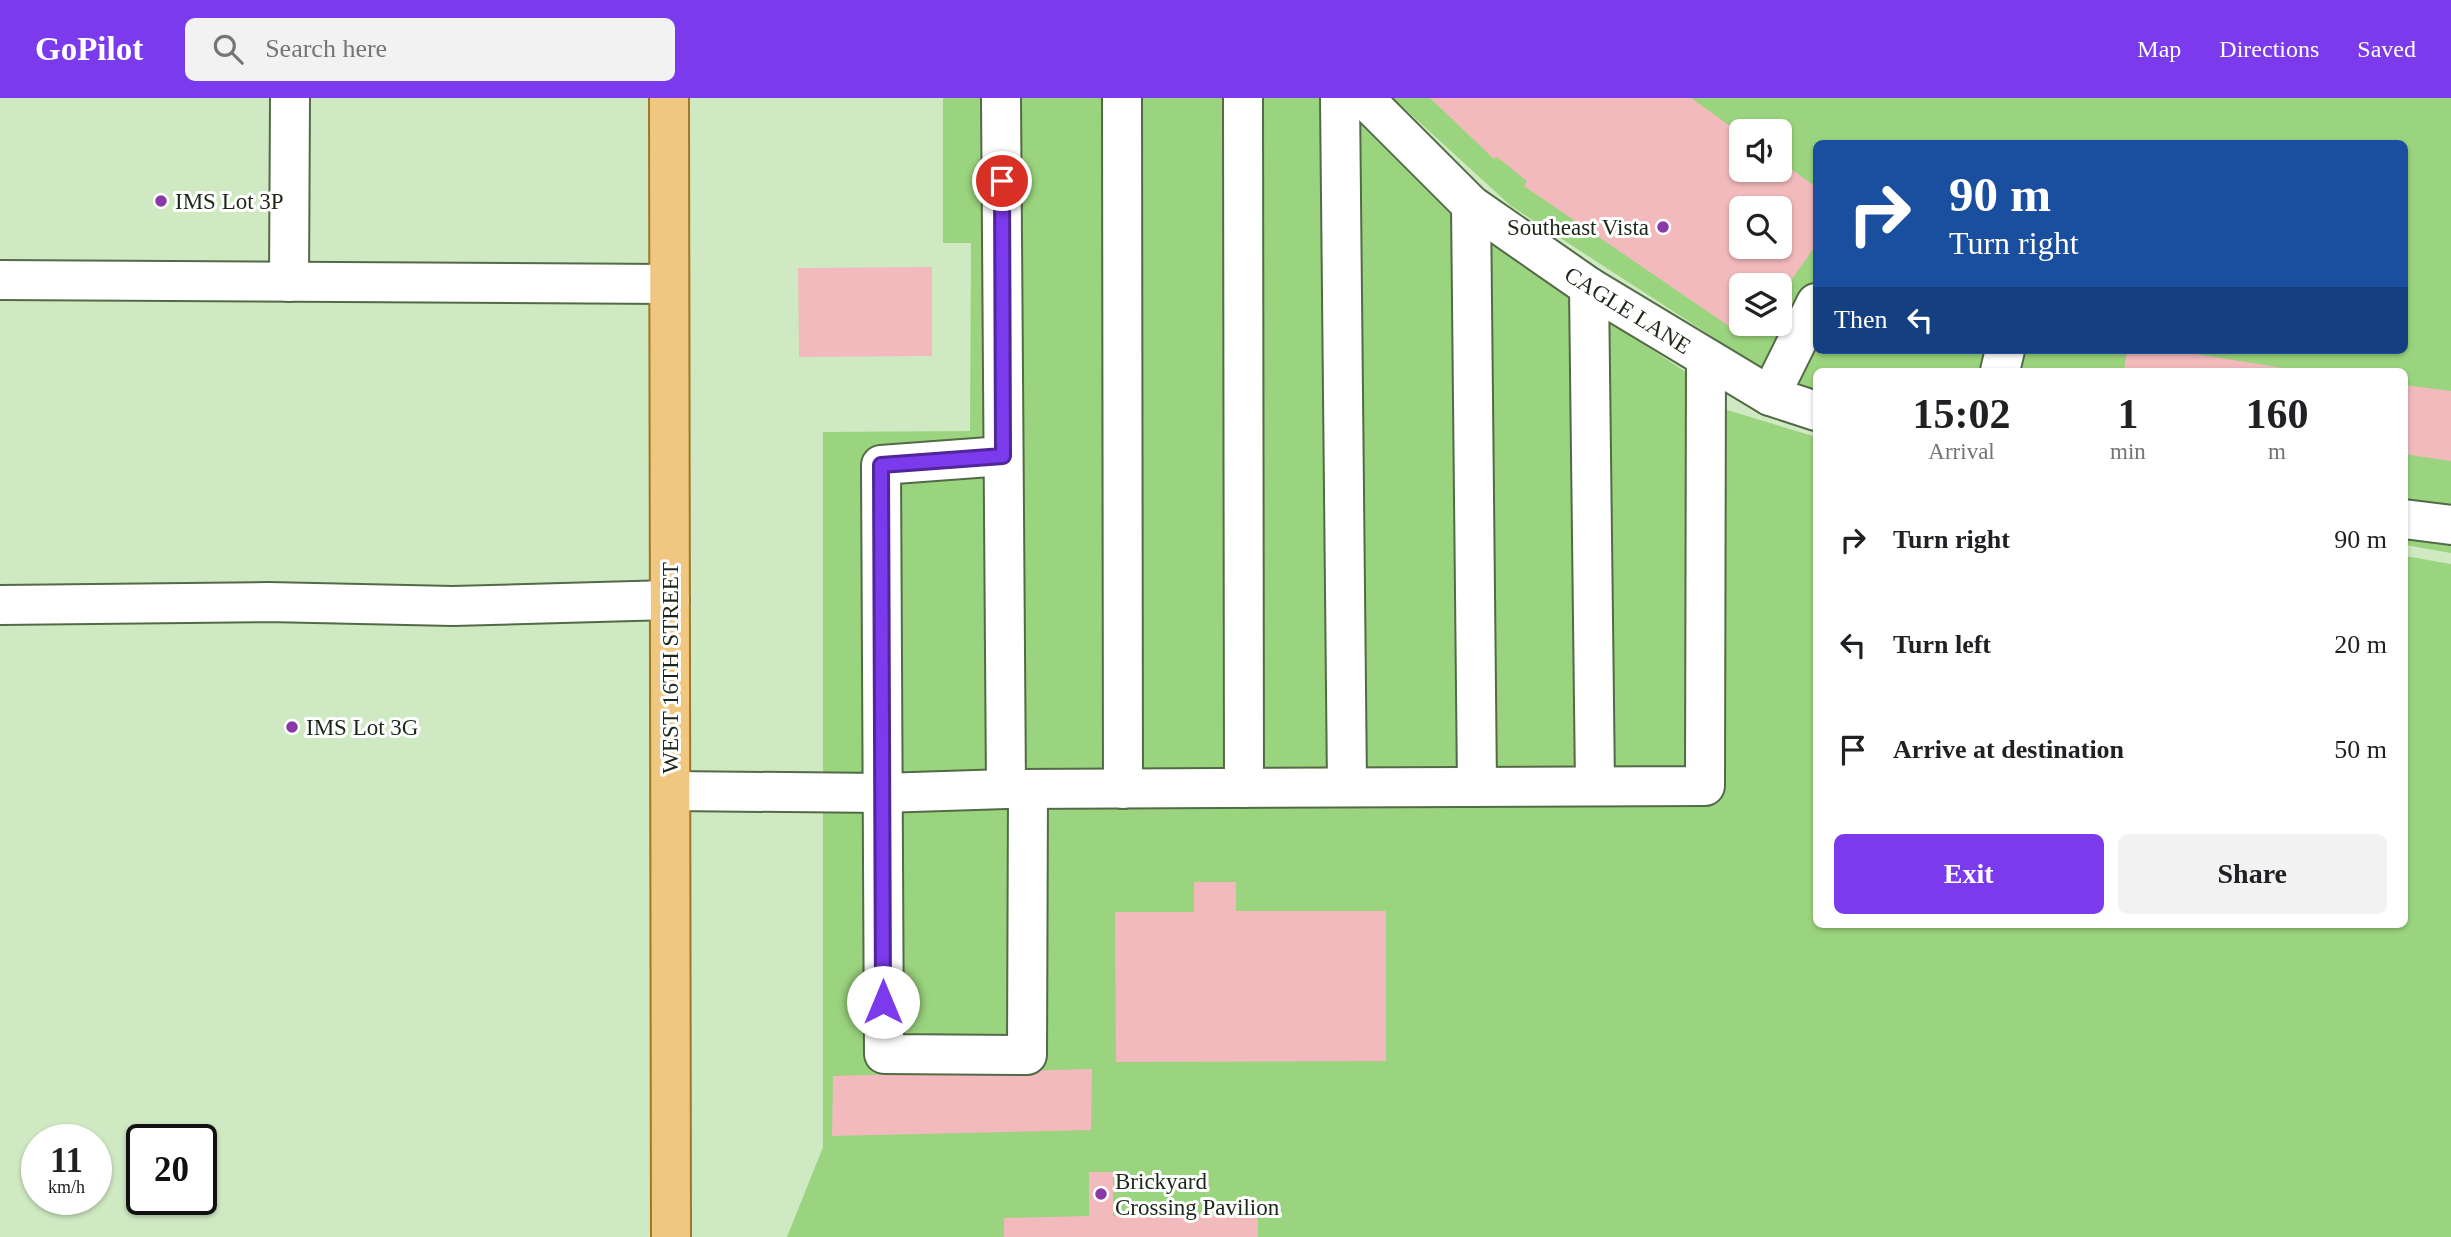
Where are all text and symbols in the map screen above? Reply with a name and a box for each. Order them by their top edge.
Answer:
search box [185,18,675,81]
icon: search [209,30,247,68]
text: GoPilot [35,31,143,67]
text: Search here [265,34,387,63]
text: Map [2137,36,2181,62]
text: Directions [2219,36,2319,62]
text: Saved [2357,36,2416,62]
map controls [1729,119,1792,336]
button: sound [1729,119,1792,182]
pin [972,151,1032,211]
icon: arrive [983,162,1021,200]
text: 90 m [1949,167,2051,222]
icon: right [1834,168,1925,259]
place label: IMS Lot 3P [175,189,284,214]
marker: IMS Lot 3P [153,193,169,209]
button: search [1729,196,1792,259]
place label: Southeast Vista [1507,215,1649,240]
marker: Southeast Vista [1655,219,1671,235]
text: Turn right [1949,225,2079,261]
street label: CAGLE LANE [1560,262,1695,359]
button: layers [1729,273,1792,336]
icon: left [1901,301,1939,339]
text: Then [1834,305,1887,334]
text: 15:02 [1913,391,2011,437]
text: 1 [2117,391,2138,437]
text: 160 [2245,391,2308,437]
text: Arrival [1928,439,1995,464]
text: min [2110,439,2146,464]
text: m [2268,439,2286,464]
icon: right [1834,521,1872,559]
text: Turn right [1893,525,2010,554]
text: 90 m [2334,525,2387,554]
street label: WEST 16TH STREET [658,562,683,774]
icon: left [1834,626,1872,664]
text: Turn left [1893,630,1991,659]
text: 20 m [2334,630,2387,659]
place label: IMS Lot 3G [306,715,418,740]
marker: IMS Lot 3G [284,719,300,735]
icon: arrive [1834,731,1872,769]
text: Arrive at destination [1893,735,2124,764]
text: 50 m [2334,735,2387,764]
button: Exit [1834,834,2104,914]
button: Share [2118,834,2387,914]
position arrow [846,965,920,1039]
speed limit sign: 20 [126,1124,217,1215]
text: 11 [50,1141,83,1180]
place label: Brickyard Crossing Pavilion [1115,1169,1280,1220]
text: km/h [48,1177,85,1197]
marker: Brickyard Crossing Pavilion [1093,1186,1109,1202]

